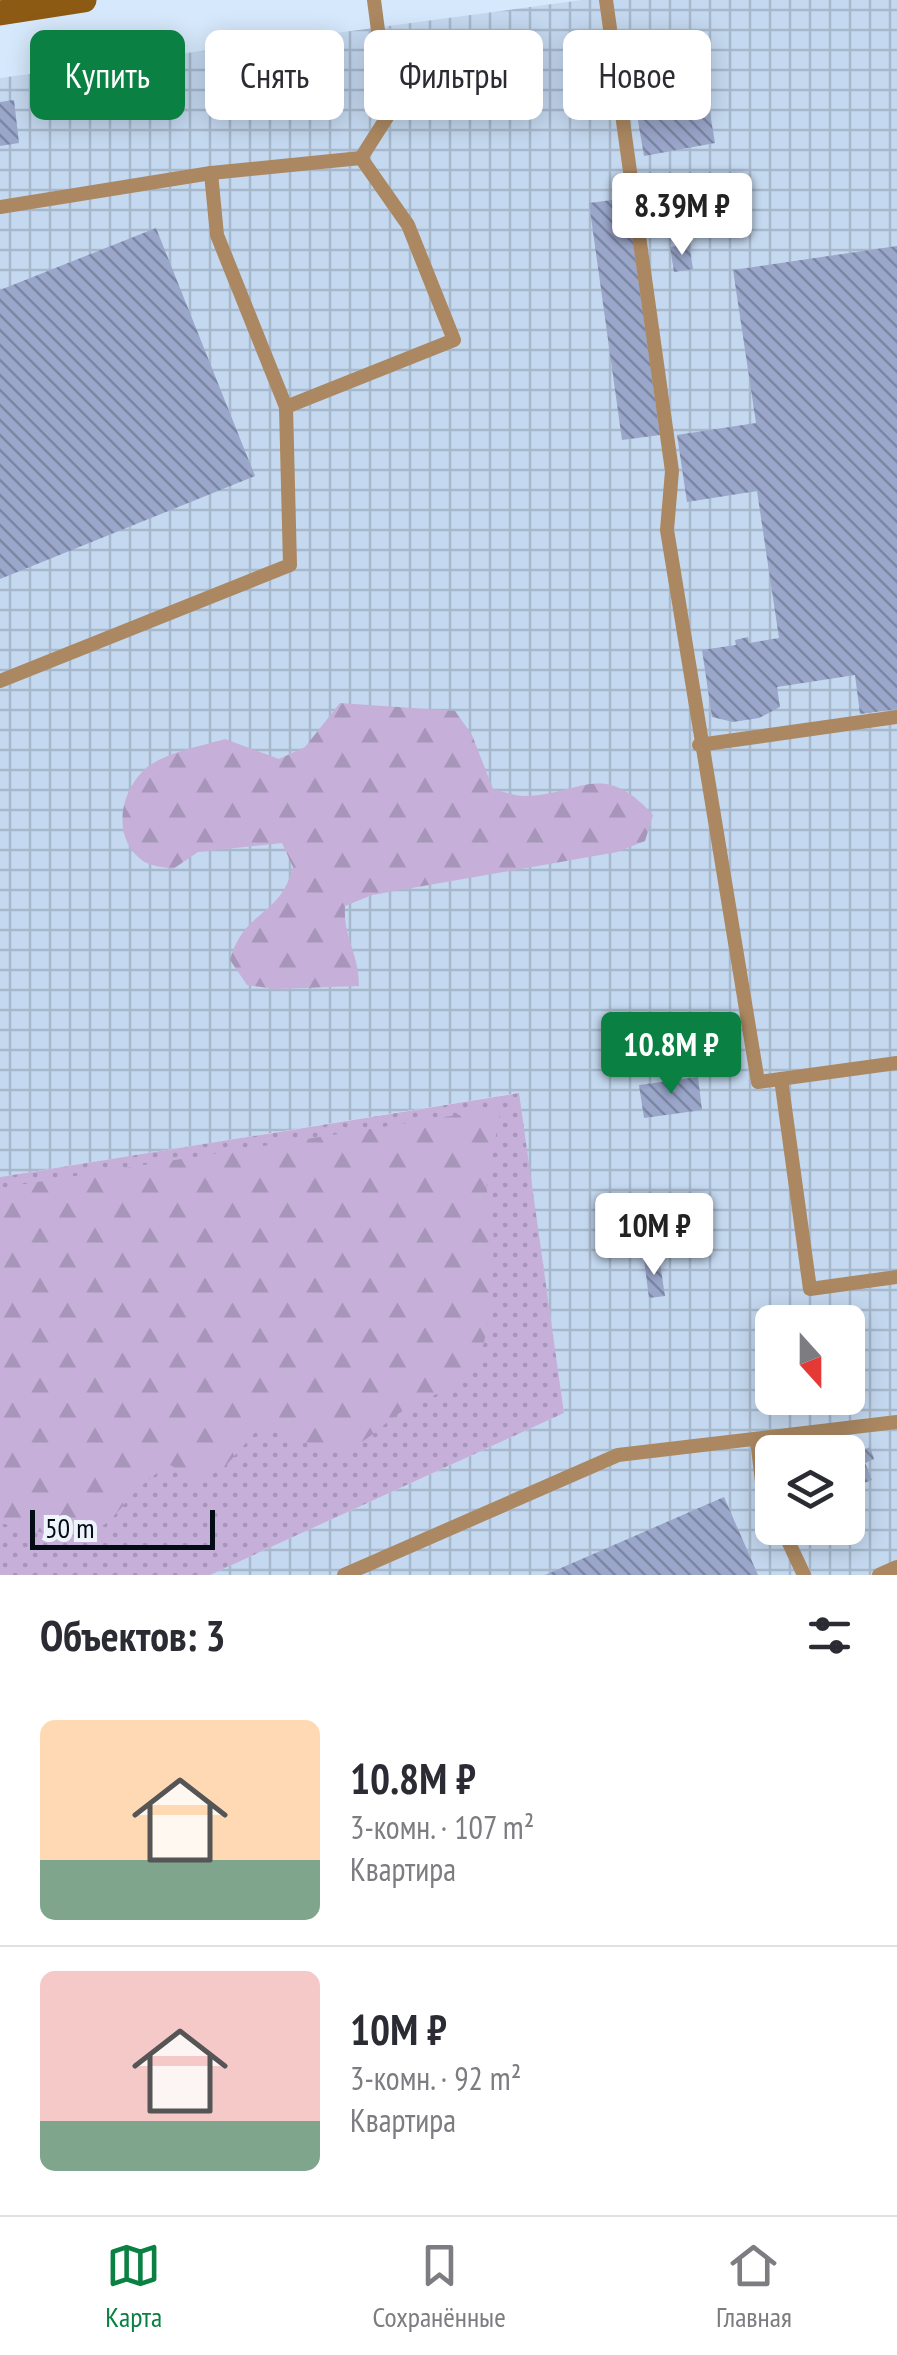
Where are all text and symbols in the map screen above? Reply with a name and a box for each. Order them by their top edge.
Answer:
chip: Купить [30,30,185,120]
chip: Снять [205,30,344,120]
chip: Фильтры [364,30,543,120]
chip: Новое [563,30,711,120]
pin: 8.39M ₽ [590,173,774,258]
text: 8.39M ₽ [634,184,730,226]
pin: 10.8M ₽ [579,1012,763,1097]
text: 10.8M ₽ [623,1023,719,1065]
pin: 10M ₽ [584,1193,724,1278]
text: 10M ₽ [617,1204,691,1246]
north arrow [755,1305,865,1415]
map controls [755,1305,865,1545]
button: layers [755,1435,865,1545]
scale bar [30,1505,215,1550]
text: 50 m [45,1509,94,1546]
text: Объектов: 3 [40,1608,226,1663]
icon: filters [802,1608,857,1663]
text: 10.8M ₽ [350,1751,476,1806]
icon: home [120,1760,240,1880]
text: 3-комн. · 107 m² [350,1806,534,1848]
text: Квартира [350,1848,456,1890]
text: 10M ₽ [350,2002,447,2057]
icon: home [120,2011,240,2131]
text: 3-комн. · 92 m² [350,2057,521,2099]
text: Квартира [350,2099,456,2141]
tab: Карта [105,2238,162,2335]
tab: Сохранённые [373,2238,506,2335]
tab: Главная [716,2238,792,2335]

